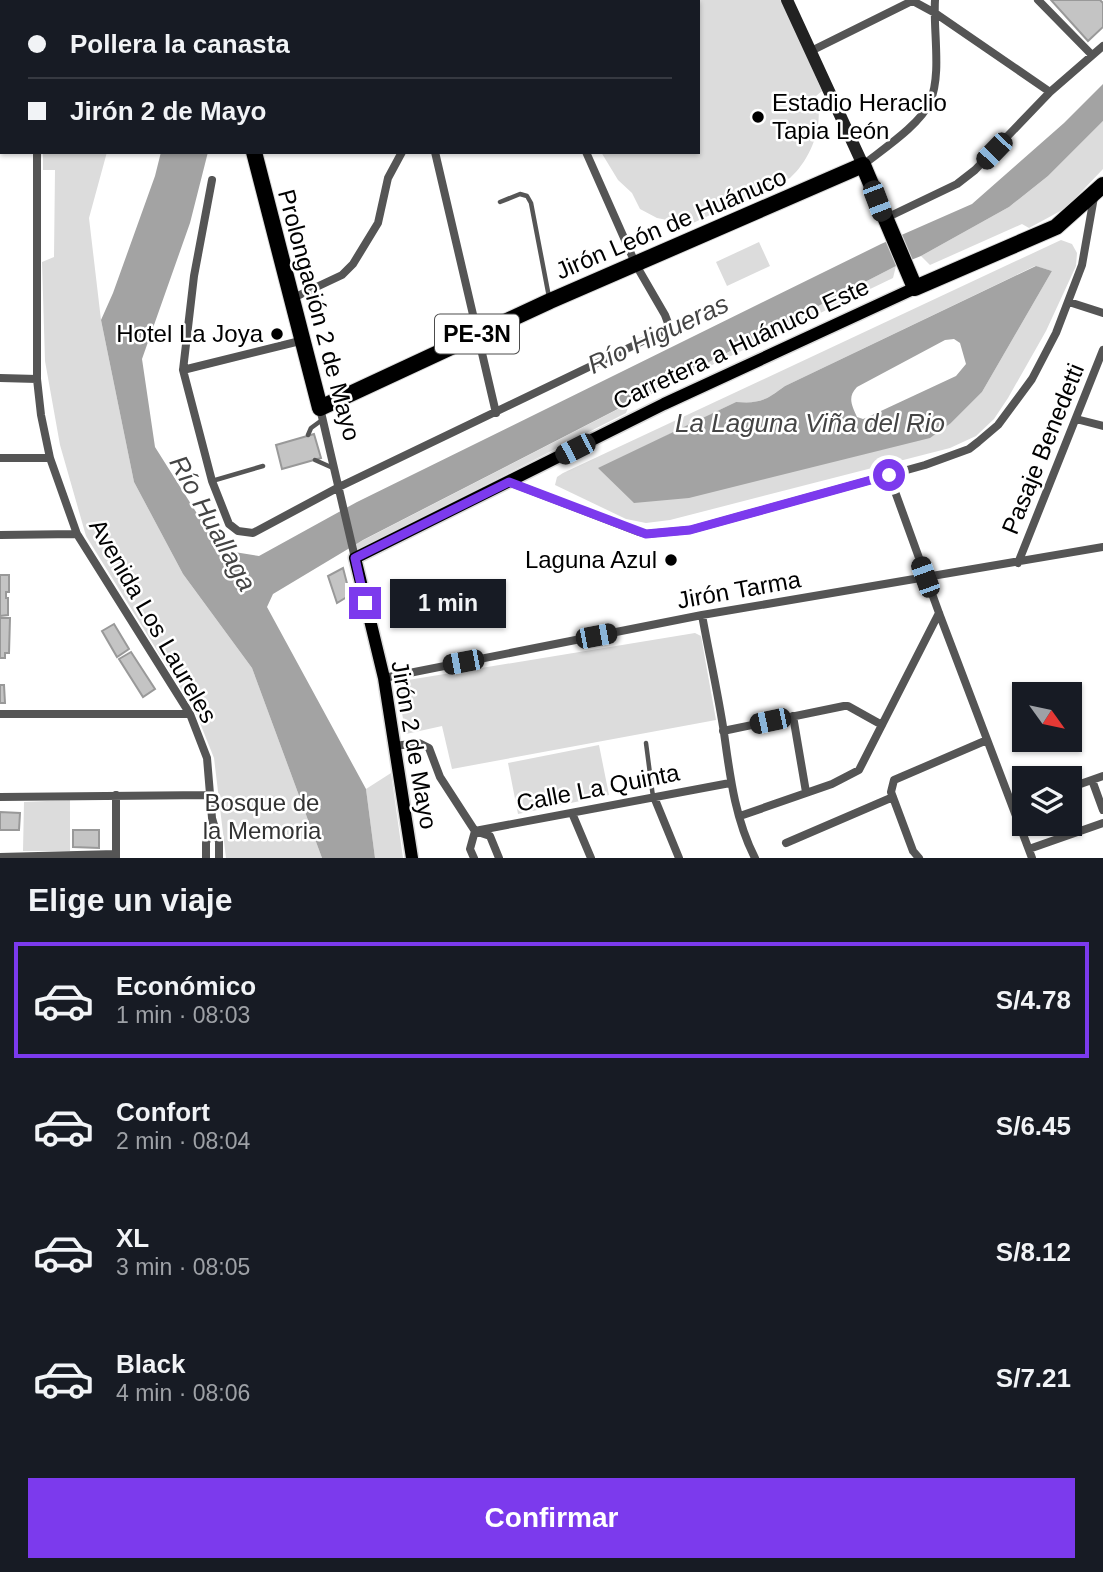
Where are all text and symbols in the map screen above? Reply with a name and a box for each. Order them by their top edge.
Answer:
text: Pollera la canasta [70,29,290,59]
place label: Estadio Heraclio Tapia León [772,89,947,144]
text: Jirón 2 de Mayo [70,96,267,126]
marker: Estadio Heraclio Tapia León [750,109,766,125]
car [972,129,1017,173]
street label: Jirón León de Huánuco [551,163,790,284]
car [860,178,895,224]
street label: Prolongación 2 de Mayo [273,186,366,443]
street label: Carretera a Huánuco Este [609,272,873,415]
water label: Río Higueras [583,288,733,380]
road number: PE-3N [435,314,519,354]
place label: Hotel La Joya [116,320,264,347]
marker: Hotel La Joya [269,326,285,342]
street label: Pasaje Benedetti [996,360,1089,538]
water label: La Laguna Viña del Rio [675,408,945,438]
car [552,430,599,468]
water label: Río Huallaga [163,450,263,596]
route start [873,459,905,491]
street label: Avenida Los Laureles [84,514,223,727]
place label: Laguna Azul [525,546,657,573]
marker: Laguna Azul [663,552,679,568]
car [908,554,943,600]
street label: Jirón Tarma [675,565,803,614]
callout: 1 min [390,578,505,628]
route end [349,587,381,619]
text: 1 min [418,590,478,616]
car [574,622,619,650]
car [441,648,486,676]
street label: Jirón 2 de Mayo [386,658,443,831]
north arrow [1012,682,1082,752]
map controls [1012,682,1082,836]
car [748,706,793,736]
street label: Calle La Quinta [514,758,682,817]
button: layers [1012,766,1082,836]
park label: Bosque de la Memoria [203,789,322,844]
text: Elige un viaje [28,882,233,918]
icon: car [32,969,95,1032]
text: Económico [116,971,256,1001]
text: S/4.78 [996,985,1071,1015]
text: 1 min · 08:03 [116,1002,250,1028]
icon: car [32,1095,95,1158]
text: Confort [116,1097,210,1127]
text: S/6.45 [996,1111,1071,1141]
text: 2 min · 08:04 [116,1128,250,1154]
icon: car [32,1221,95,1284]
text: XL [116,1223,149,1253]
text: S/8.12 [996,1237,1071,1267]
text: 3 min · 08:05 [116,1254,250,1280]
icon: car [32,1347,95,1410]
text: Black [116,1349,185,1379]
text: S/7.21 [996,1363,1071,1393]
text: 4 min · 08:06 [116,1380,250,1406]
button: Confirmar [28,1478,1075,1558]

